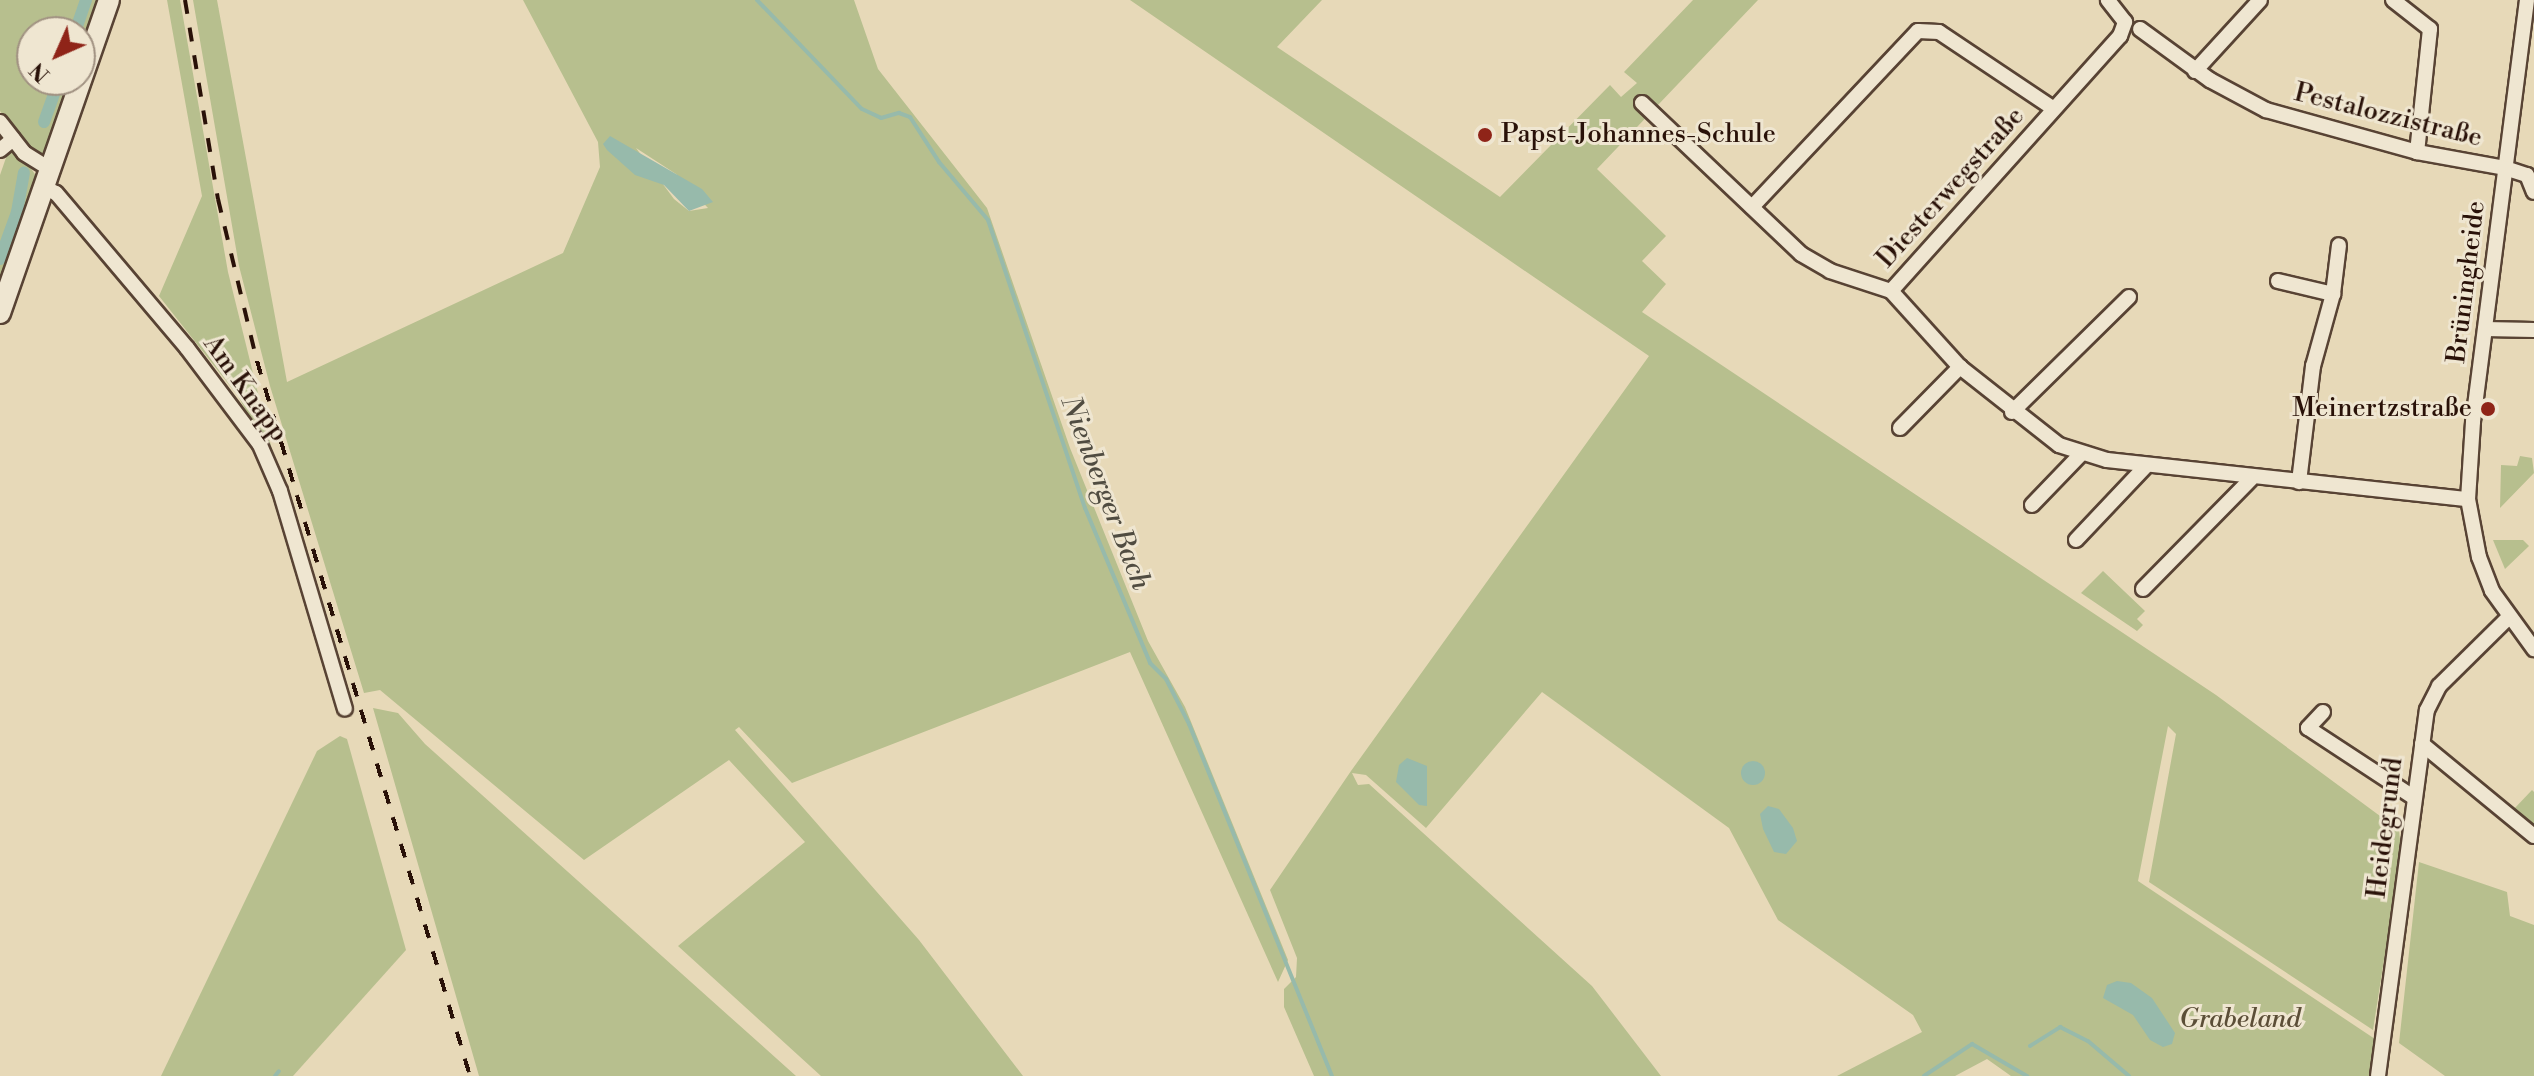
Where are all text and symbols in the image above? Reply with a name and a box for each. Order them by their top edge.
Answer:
north arrow [16,16,96,96]
text: N [24,56,56,88]
street label: Pestalozzistraße [2291,78,2485,154]
street label: Diesterwegstraße [1871,101,2031,275]
place label: Papst-Johannes-Schule [1501,119,1776,151]
marker: Papst-Johannes-Schule [1476,126,1494,144]
street label: Brüningheide [2442,199,2492,365]
street label: Am Knapp [196,330,294,448]
water label: Nienberger Bach [1053,391,1157,595]
place label: Meinertzstraße [2292,393,2472,425]
marker: Meinertzstraße [2479,400,2497,418]
street label: Heidegrund [2362,756,2410,900]
park label: Grabeland [2179,1004,2301,1036]

